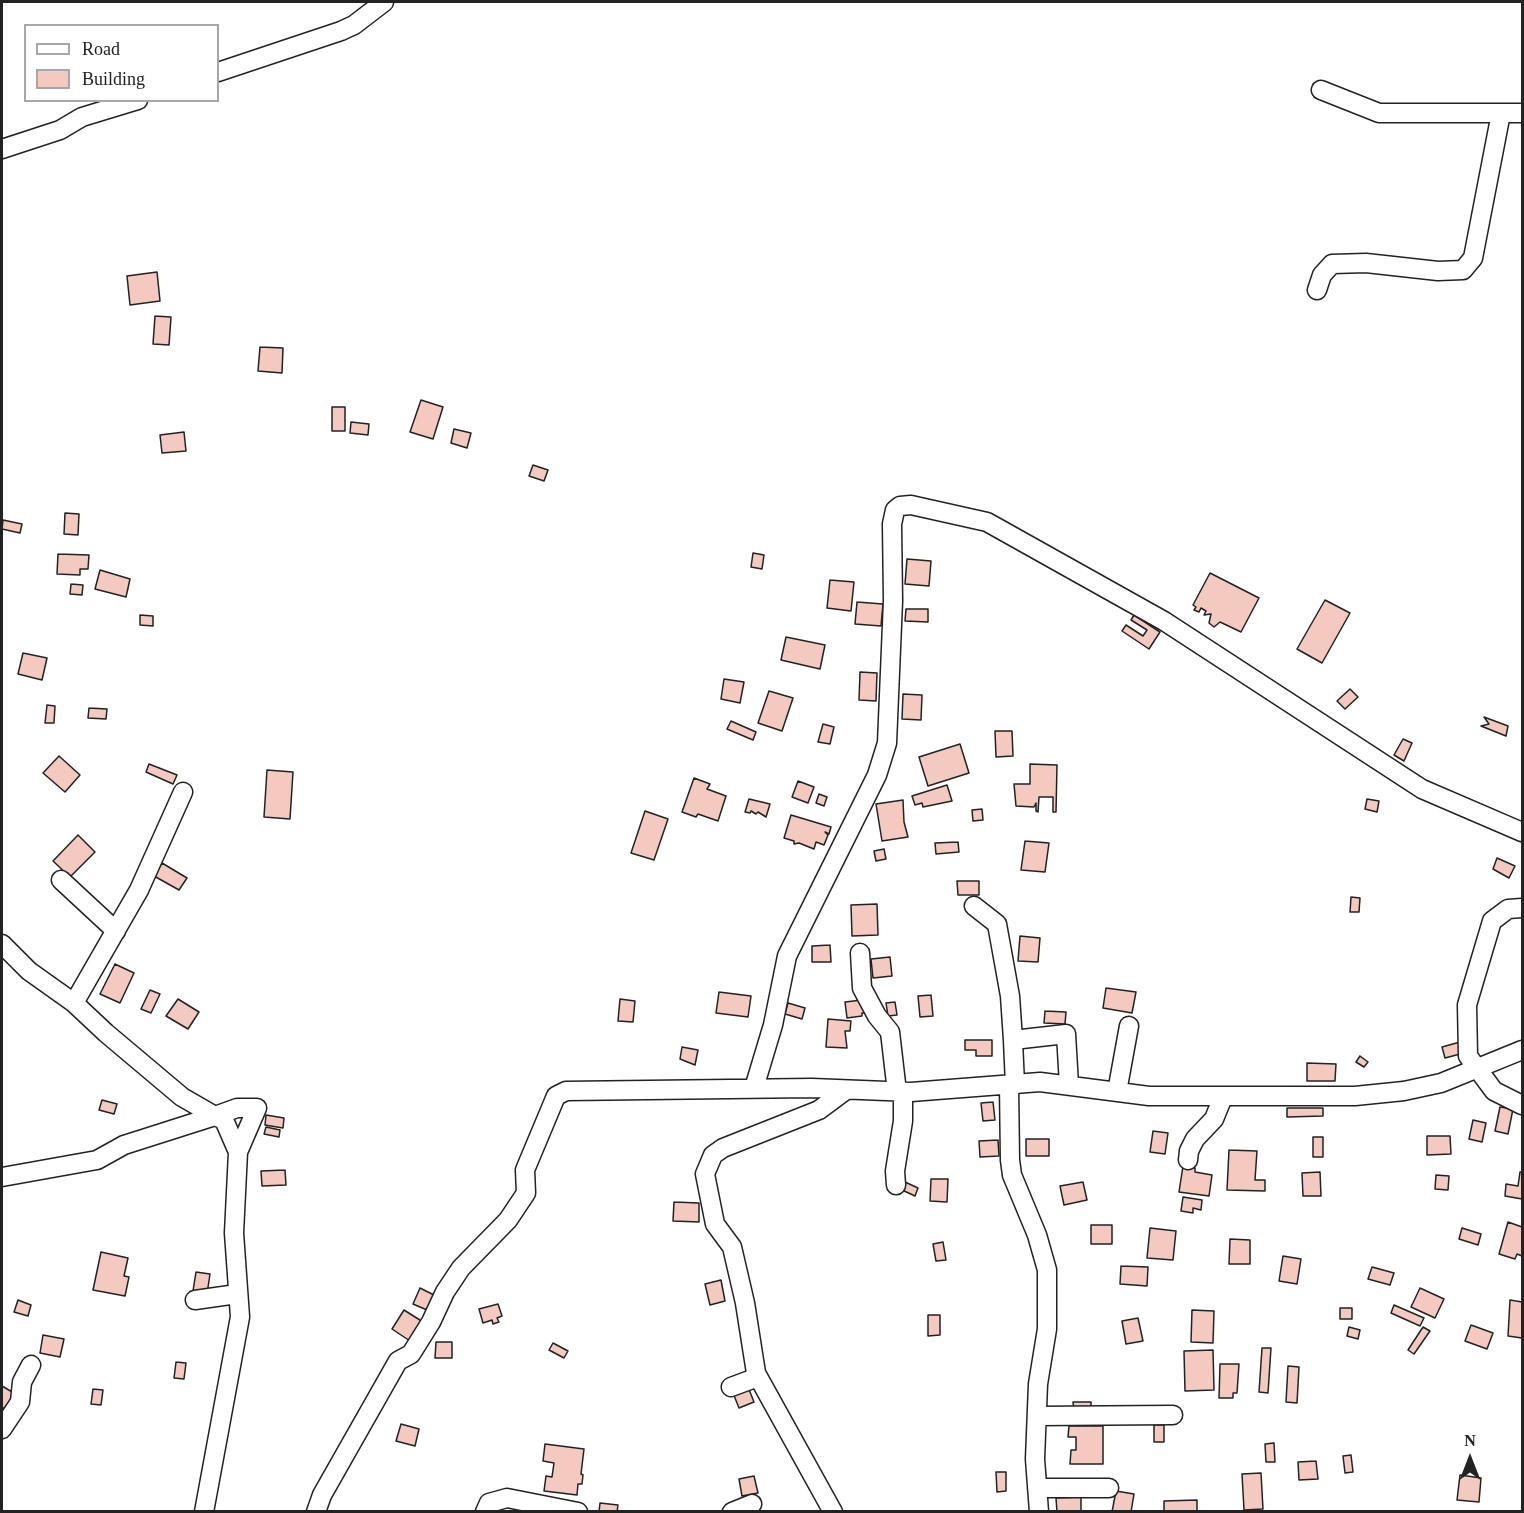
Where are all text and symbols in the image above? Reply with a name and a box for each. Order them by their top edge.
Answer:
legend [24,24,219,102]
text: Road [82,39,120,59]
text: Building [82,69,145,89]
north arrow [1440,1429,1500,1489]
text: N [1464,1432,1476,1449]

